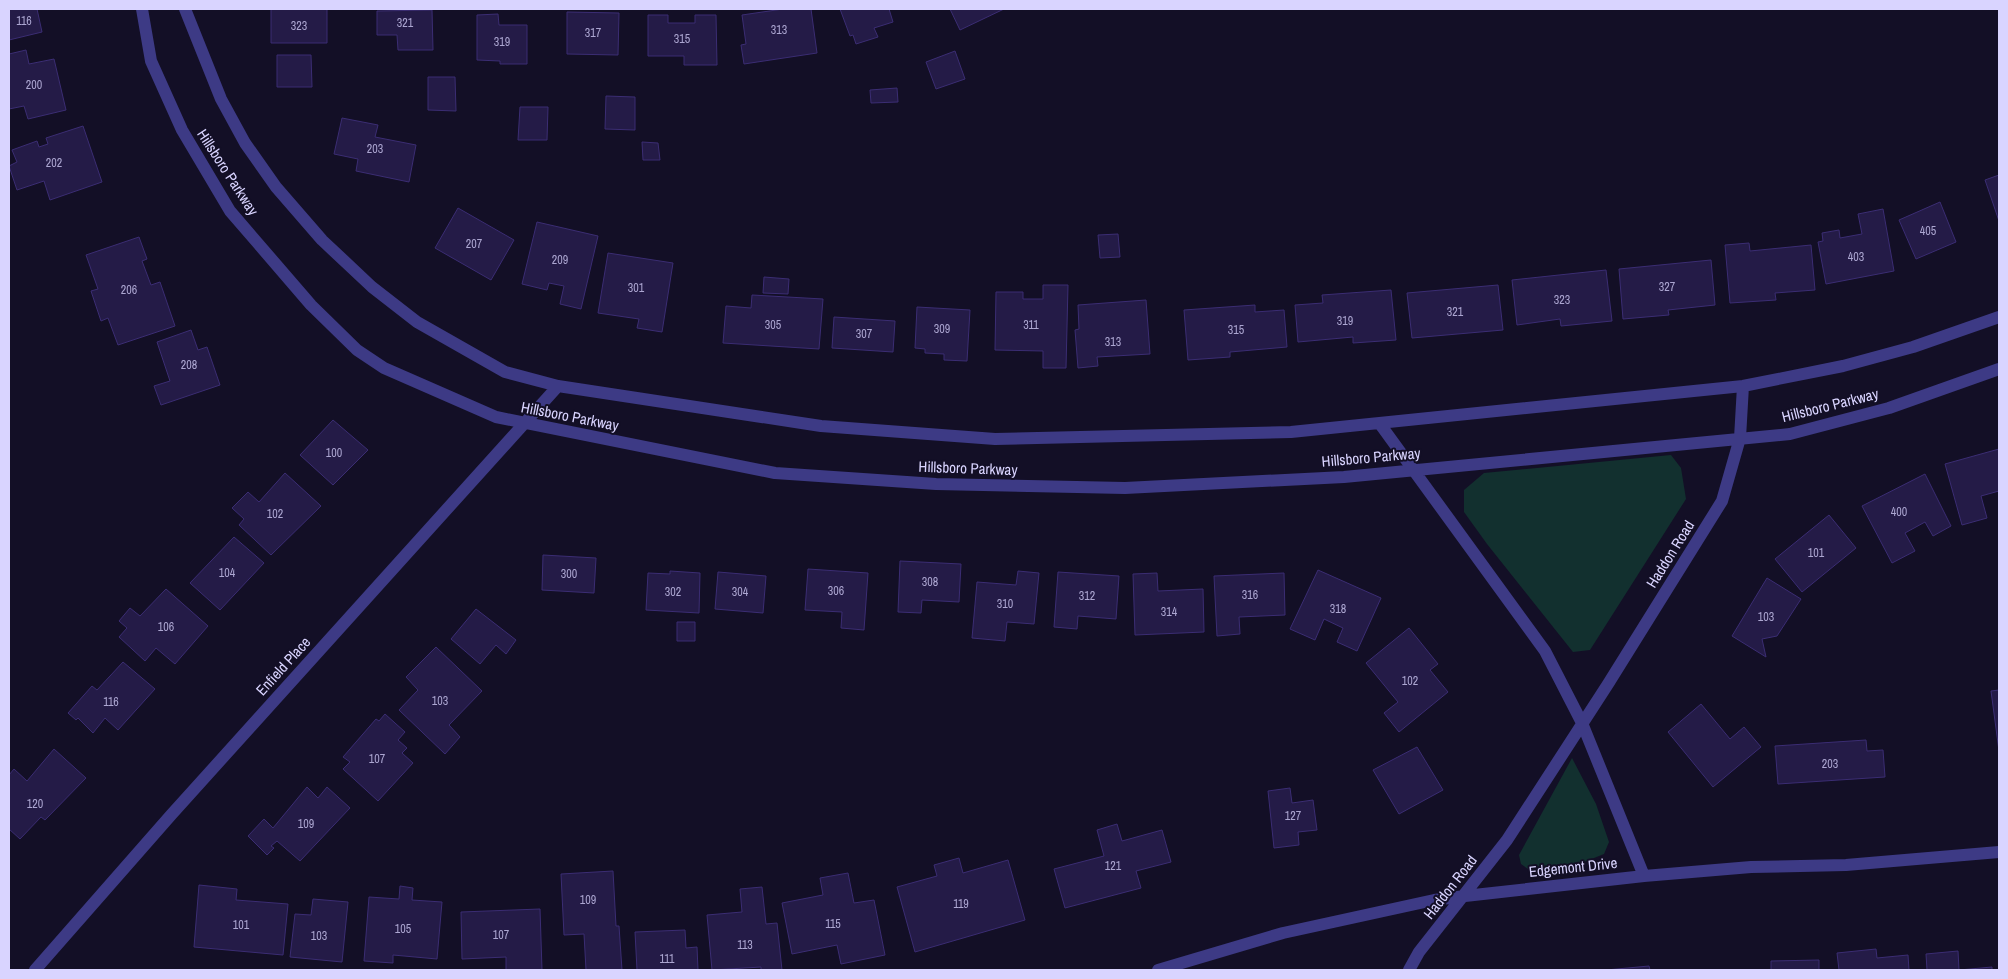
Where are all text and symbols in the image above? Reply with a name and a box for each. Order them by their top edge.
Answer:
house number: 116 [16,13,32,29]
house number: 321 [397,15,414,31]
house number: 323 [291,18,307,34]
house number: 313 [771,22,787,38]
house number: 317 [585,25,602,41]
house number: 315 [674,31,691,47]
house number: 319 [494,34,510,50]
house number: 200 [26,77,42,93]
street label: Hillsboro Parkway [192,125,264,220]
house number: 203 [367,141,383,157]
house number: 202 [46,155,62,171]
house number: 405 [1920,223,1937,239]
house number: 207 [466,236,483,252]
house number: 403 [1848,249,1864,265]
house number: 209 [552,252,568,268]
house number: 327 [1659,279,1676,295]
house number: 301 [628,280,645,296]
house number: 206 [121,282,137,298]
house number: 323 [1554,292,1570,308]
house number: 321 [1447,304,1464,320]
house number: 319 [1337,313,1353,329]
house number: 305 [765,317,782,333]
house number: 311 [1023,317,1039,333]
house number: 309 [934,321,950,337]
house number: 315 [1228,322,1245,338]
house number: 307 [856,326,873,342]
house number: 313 [1105,334,1121,350]
house number: 208 [181,357,197,373]
street label: Hillsboro Parkway [1779,383,1881,427]
street label: Hillsboro Parkway [519,396,621,436]
street label: Hillsboro Parkway [1321,442,1422,472]
house number: 100 [326,445,342,461]
street label: Hillsboro Parkway [918,456,1019,480]
house number: 400 [1891,504,1907,520]
house number: 102 [267,506,283,522]
street label: Haddon Road [1641,516,1699,592]
house number: 101 [1808,545,1825,561]
house number: 104 [219,565,236,581]
house number: 300 [561,566,577,582]
house number: 308 [922,574,938,590]
house number: 306 [828,583,844,599]
house number: 302 [665,584,681,600]
house number: 304 [732,584,749,600]
house number: 316 [1242,587,1258,603]
house number: 312 [1079,588,1095,604]
house number: 310 [997,596,1013,612]
house number: 318 [1330,601,1346,617]
house number: 314 [1161,604,1178,620]
house number: 103 [1758,609,1774,625]
house number: 106 [158,619,174,635]
street label: Enfield Place [251,632,315,700]
house number: 102 [1402,673,1418,689]
house number: 103 [432,693,448,709]
house number: 116 [103,694,119,710]
house number: 107 [369,751,386,767]
house number: 203 [1822,756,1838,772]
house number: 120 [27,796,43,812]
house number: 127 [1285,808,1302,824]
house number: 109 [298,816,314,832]
street label: Haddon Road [1418,851,1482,923]
street label: Edgemont Drive [1528,852,1618,882]
house number: 121 [1105,858,1122,874]
house number: 109 [580,892,596,908]
house number: 119 [953,896,969,912]
house number: 115 [825,916,841,932]
house number: 101 [233,917,250,933]
house number: 105 [395,921,412,937]
house number: 107 [493,927,510,943]
house number: 103 [311,928,327,944]
house number: 113 [737,937,753,953]
house number: 111 [660,951,675,967]

